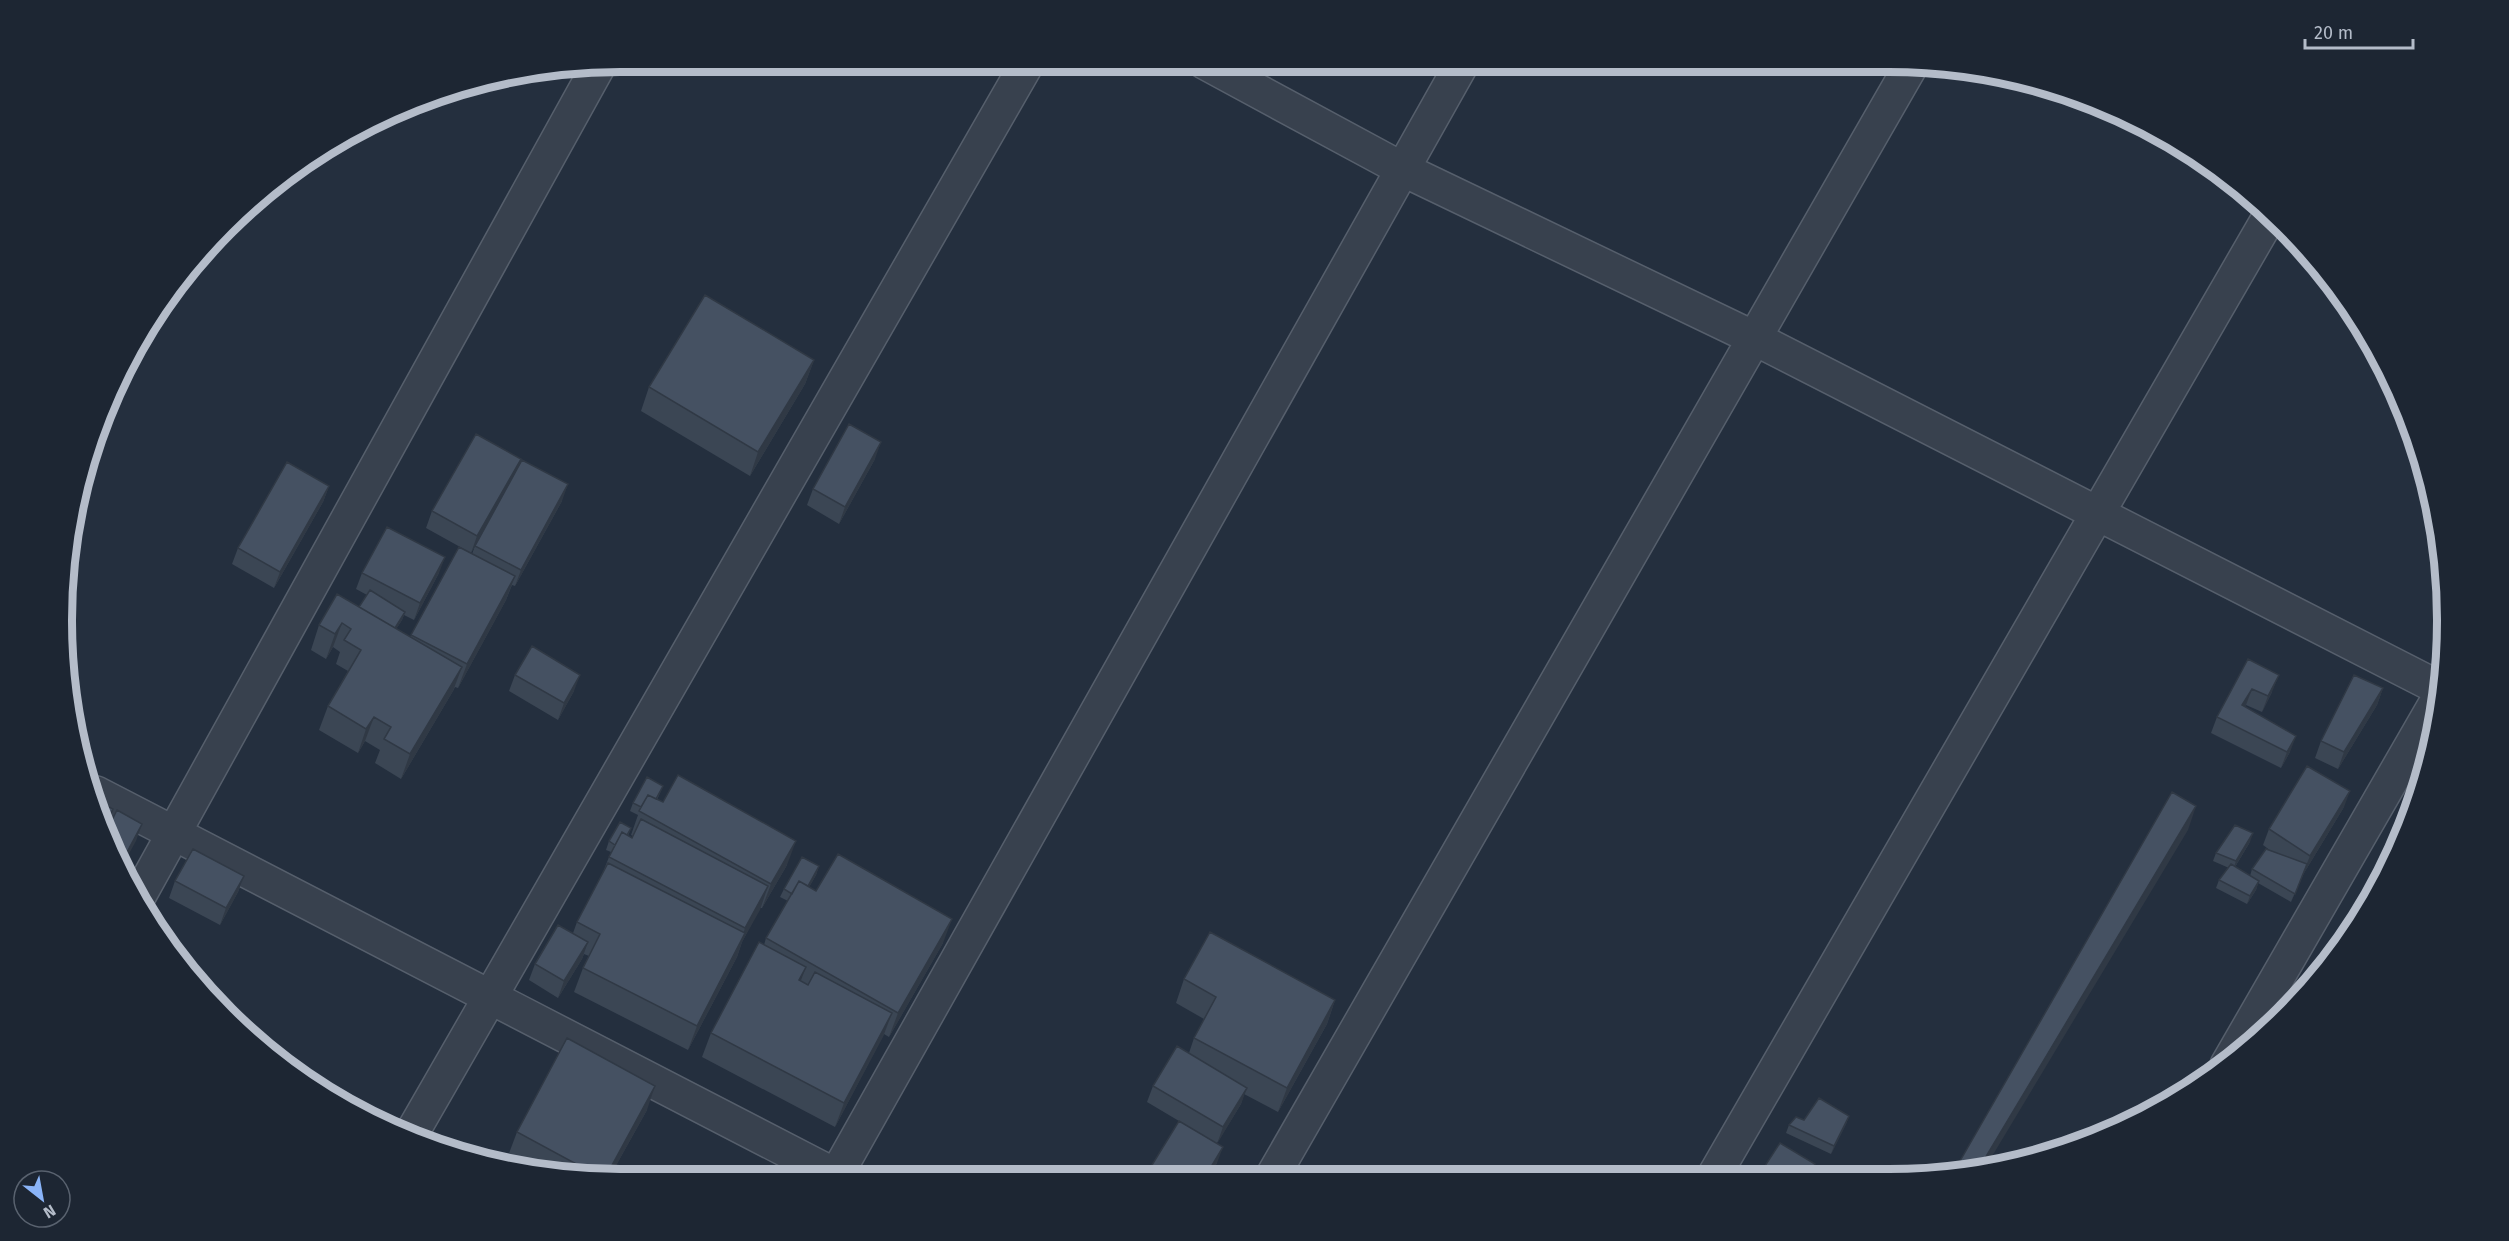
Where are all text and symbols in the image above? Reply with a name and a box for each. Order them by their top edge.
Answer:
scale bar [2305,12,2413,50]
text: 20 m [2314,22,2353,44]
north arrow [12,1169,72,1229]
text: N [40,1201,59,1222]

